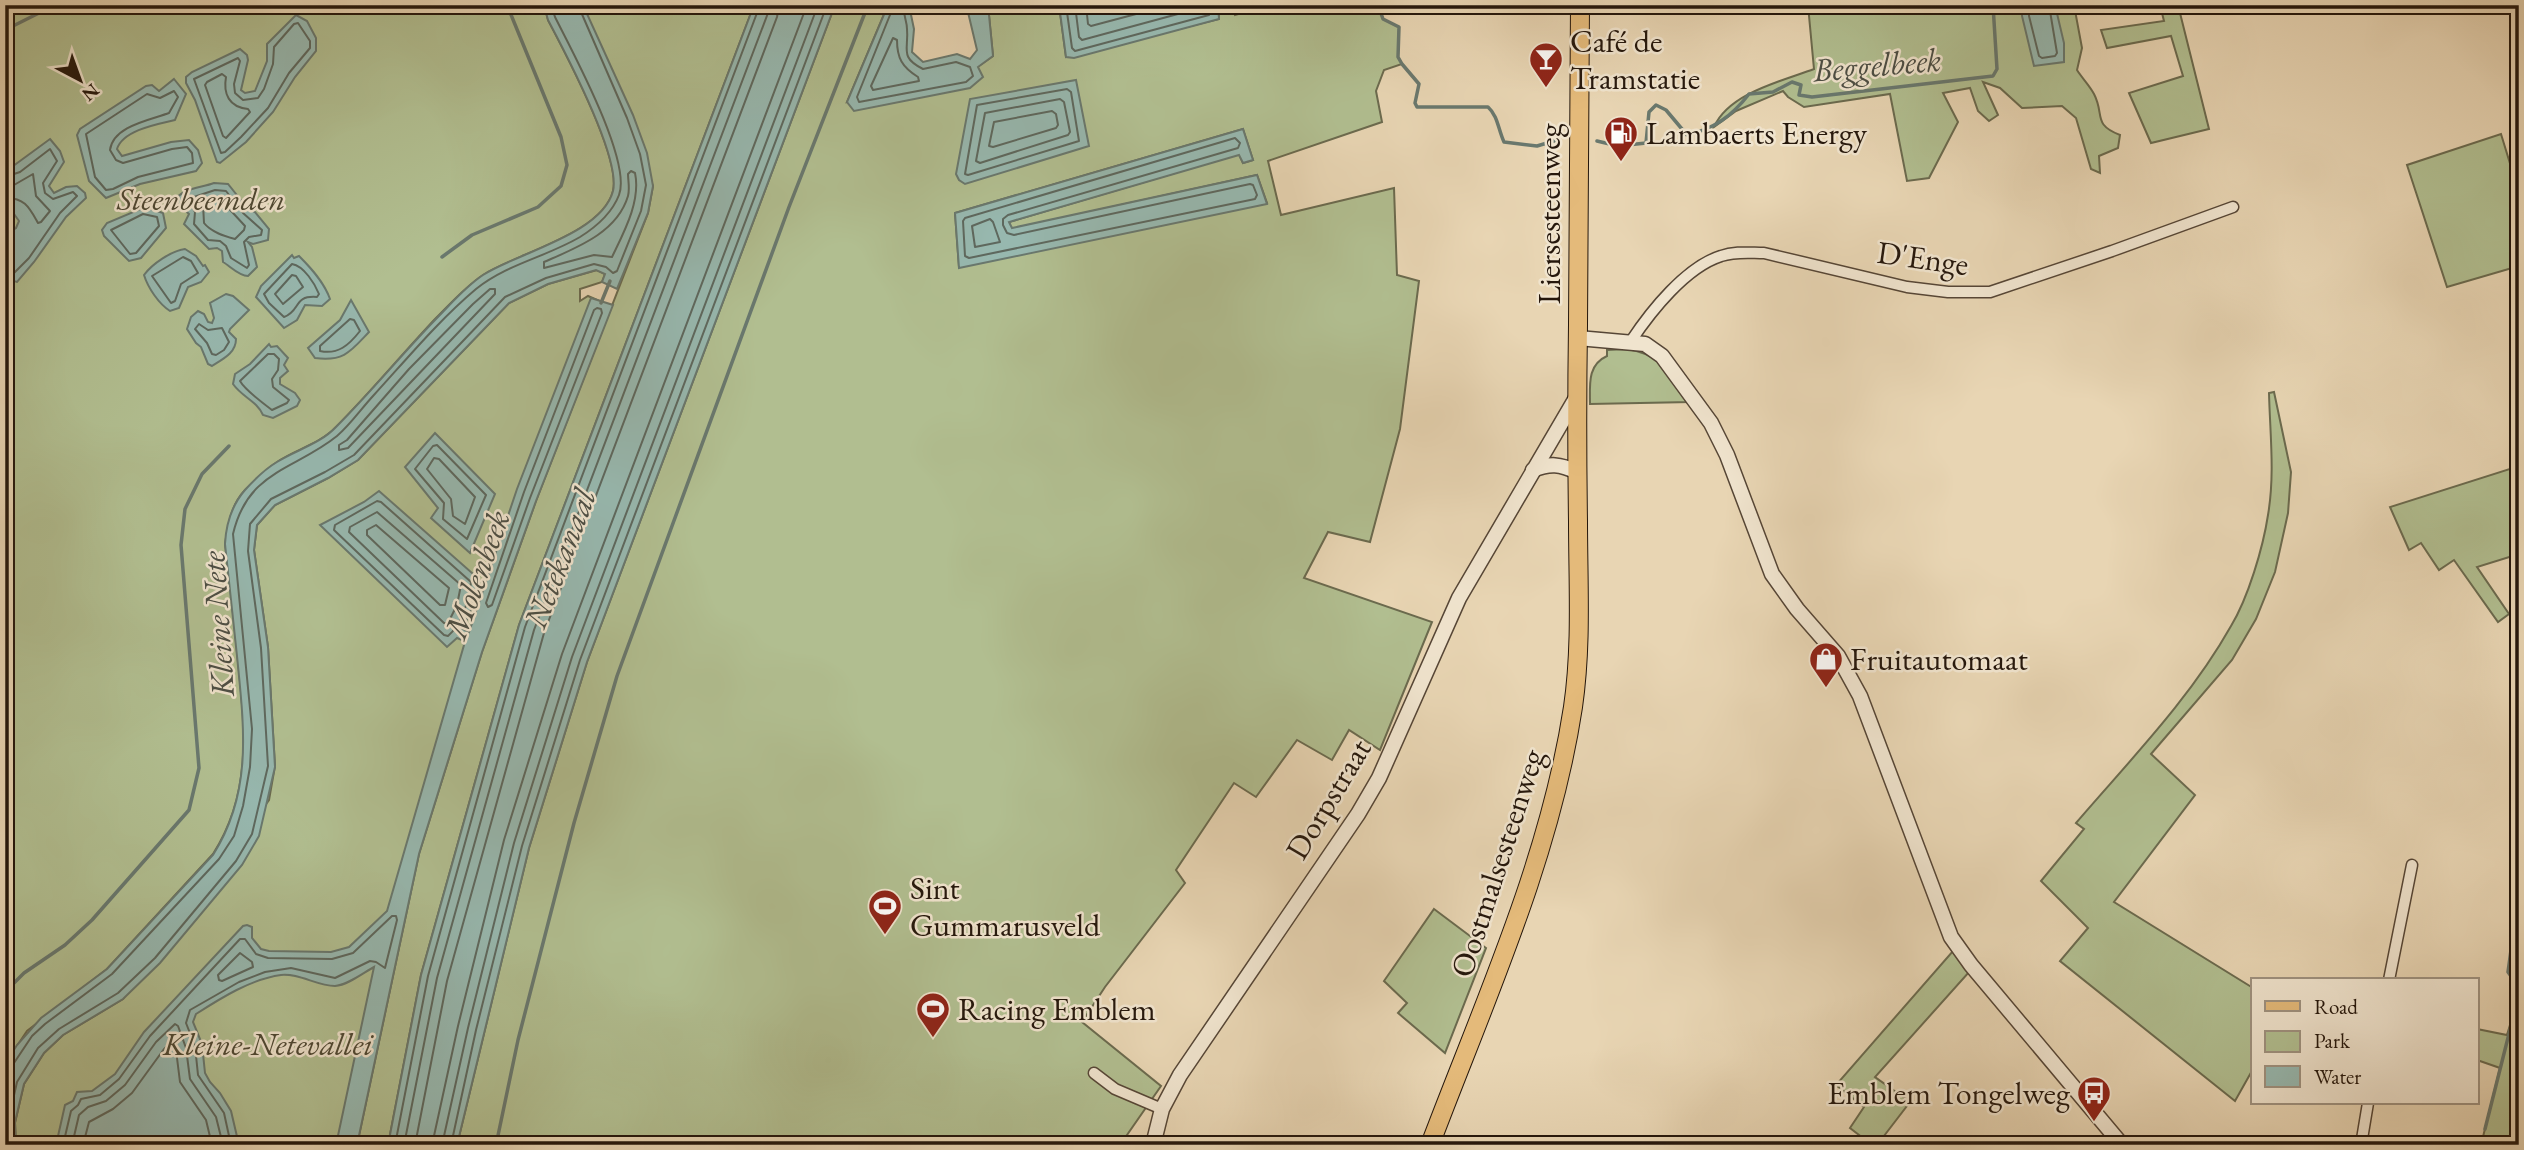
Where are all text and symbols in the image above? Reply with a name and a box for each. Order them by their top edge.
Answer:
place label: Café de Tramstatie [1570,20,1700,99]
water label: Beggelbeek [1810,37,1943,92]
bar icon: Café de Tramstatie [1527,40,1565,89]
north arrow [46,46,116,116]
text: N [76,78,105,107]
place label: Lambaerts Energy [1646,112,1868,154]
fuel station icon: Lambaerts Energy [1602,114,1640,163]
street label: Liersesteenweg [1528,122,1570,305]
park label: Steenbeemden [116,178,285,220]
street label: D'Enge [1875,231,1971,285]
water label: Netekanaal [513,481,606,635]
water label: Molenbeek [433,504,520,646]
water label: Kleine Nete [191,549,244,699]
place label: Fruitautomaat [1850,638,2028,680]
shop icon: Fruitautomaat [1807,640,1845,689]
street label: Dorpstraat [1276,731,1380,867]
street label: Oostmalsesteenweg [1440,743,1554,982]
place label: Sint Gummarusveld [910,867,1101,946]
sports icon: Sint Gummarusveld [866,887,904,936]
legend [2251,978,2478,1104]
place label: Racing Emblem [958,988,1156,1030]
sports icon: Racing Emblem [914,990,952,1039]
text: Road [2314,993,2358,1020]
park label: Kleine-Netevallei [162,1023,375,1065]
text: Park [2314,1027,2351,1054]
text: Water [2314,1063,2361,1090]
place label: Emblem Tongelweg [1827,1072,2071,1114]
bus stop icon: Emblem Tongelweg [2075,1074,2113,1123]

